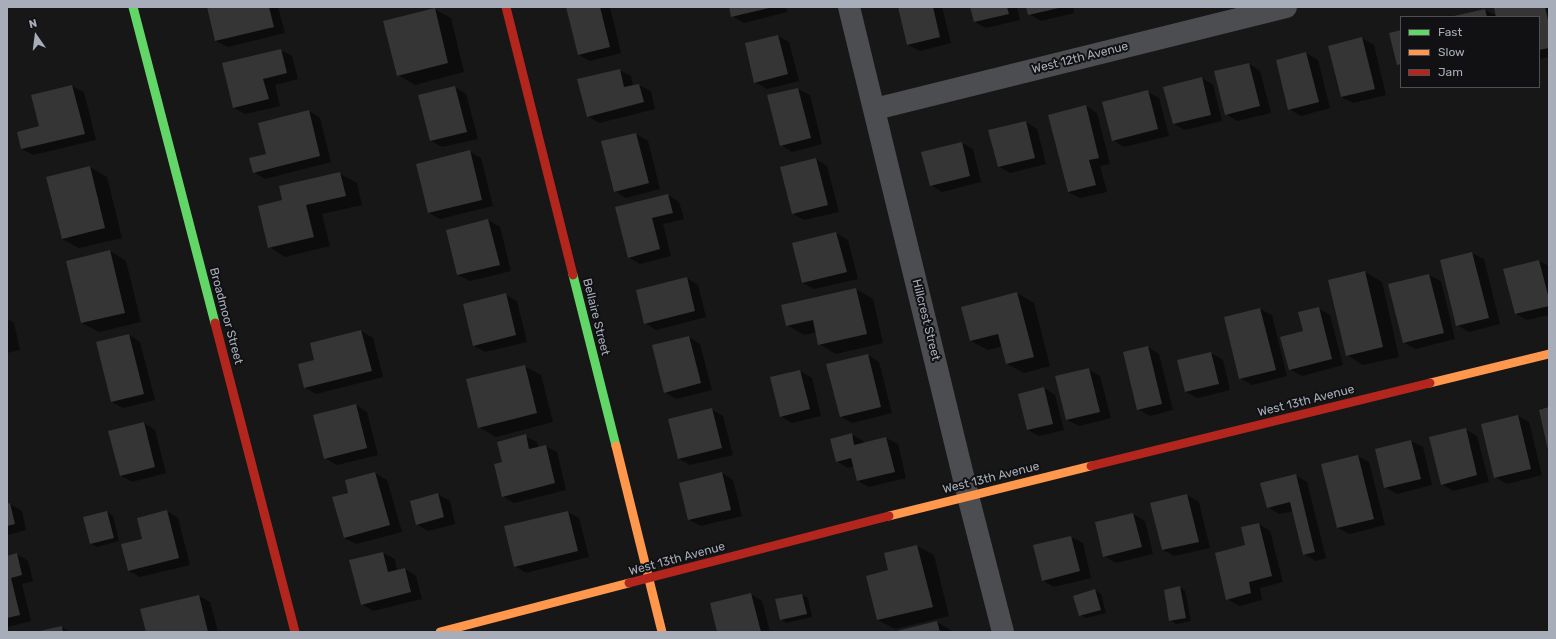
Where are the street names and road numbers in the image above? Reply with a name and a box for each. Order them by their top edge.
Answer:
street label: West 12th Avenue [1030,39,1130,77]
street label: Broadmoor Street [206,266,246,366]
street label: Bellaire Street [579,277,613,357]
street label: Hillcrest Street [909,278,943,362]
street label: West 13th Avenue [1256,382,1356,420]
street label: West 13th Avenue [941,459,1041,497]
street label: West 13th Avenue [627,539,727,579]

